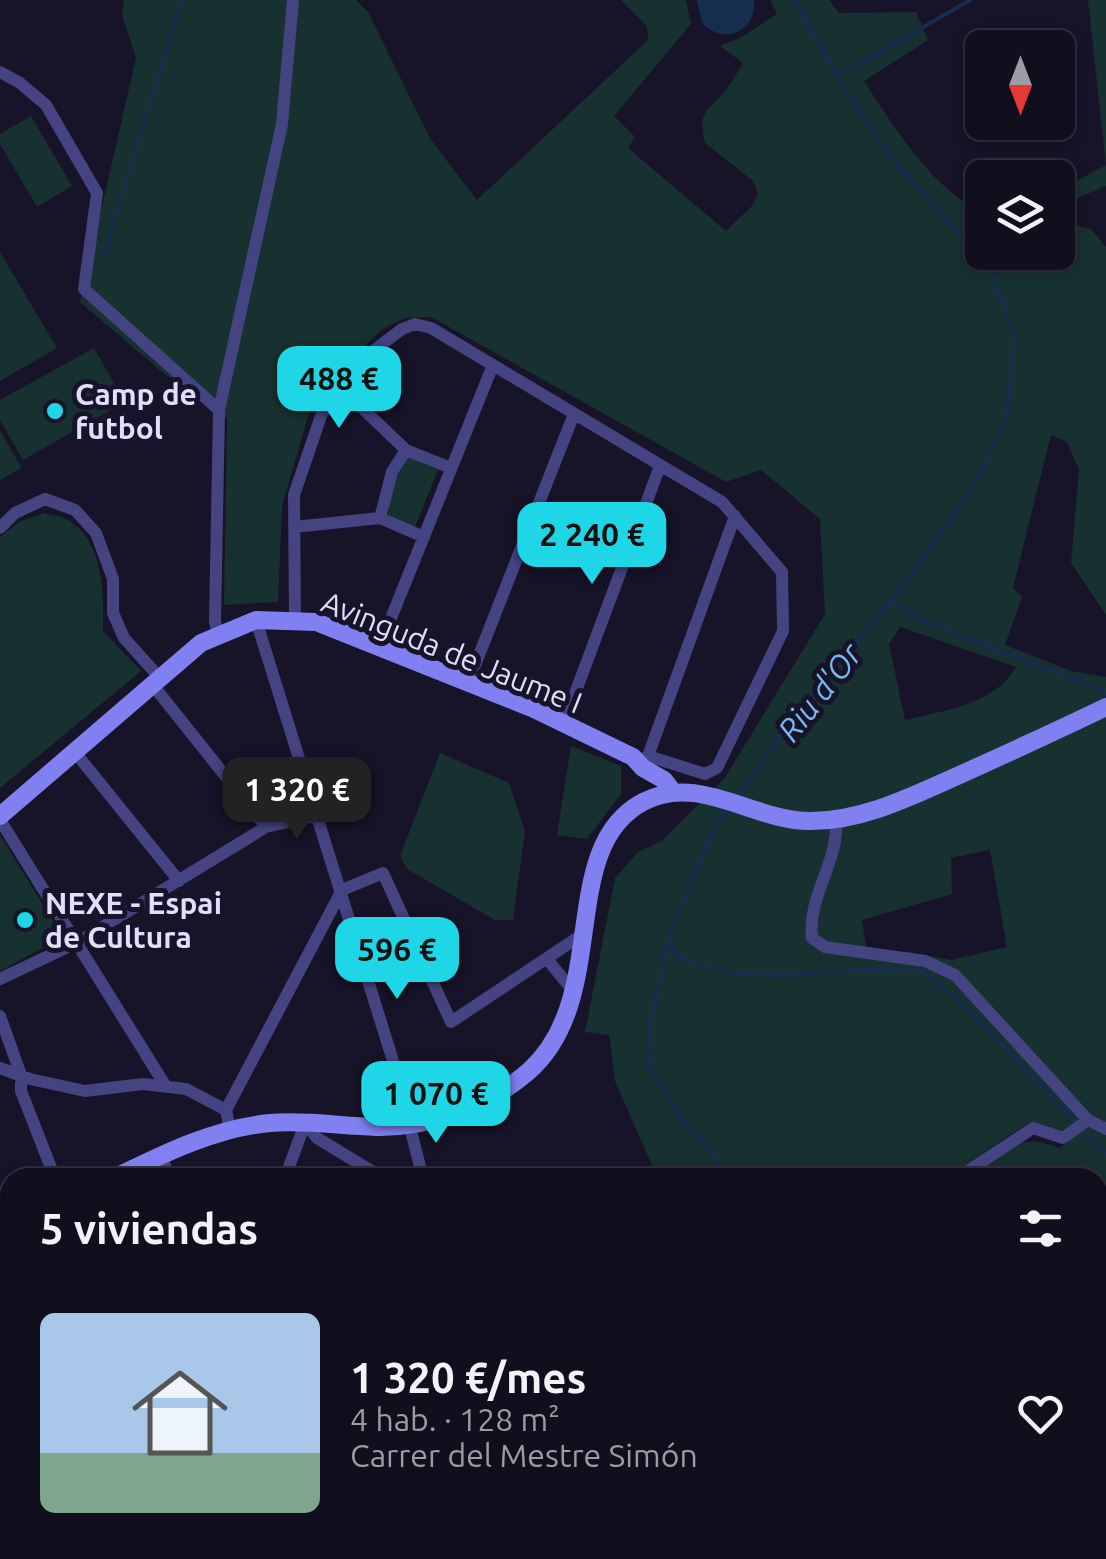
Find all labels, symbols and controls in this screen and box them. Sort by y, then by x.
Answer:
north arrow [965,30,1075,140]
map controls [965,30,1075,270]
button: layers [965,160,1075,270]
pin: 488 € [269,346,409,431]
text: 488 € [299,360,379,396]
place label: Camp de futbol [75,377,197,445]
marker: Camp de futbol [44,400,66,422]
pin: 2 240 € [500,502,684,587]
text: 2 240 € [539,516,645,552]
street label: Avinguda de Jaume I [317,584,587,720]
water label: Riu d'Or [770,636,869,748]
pin: 1 320 € [205,757,389,842]
text: 1 320 € [244,771,350,807]
place label: NEXE - Espai de Cultura [45,886,222,954]
marker: NEXE - Espai de Cultura [14,909,36,931]
pin: 596 € [327,917,467,1002]
text: 596 € [357,931,437,967]
pin: 1 070 € [344,1061,528,1146]
text: 1 070 € [383,1075,489,1111]
icon: filters [1013,1201,1068,1256]
text: 5 viviendas [40,1205,258,1252]
icon: home [120,1353,240,1473]
text: 1 320 €/mes [350,1354,586,1401]
icon: heart [1013,1386,1068,1441]
text: 4 hab. · 128 m² [350,1401,560,1437]
text: Carrer del Mestre Simón [350,1437,698,1473]

